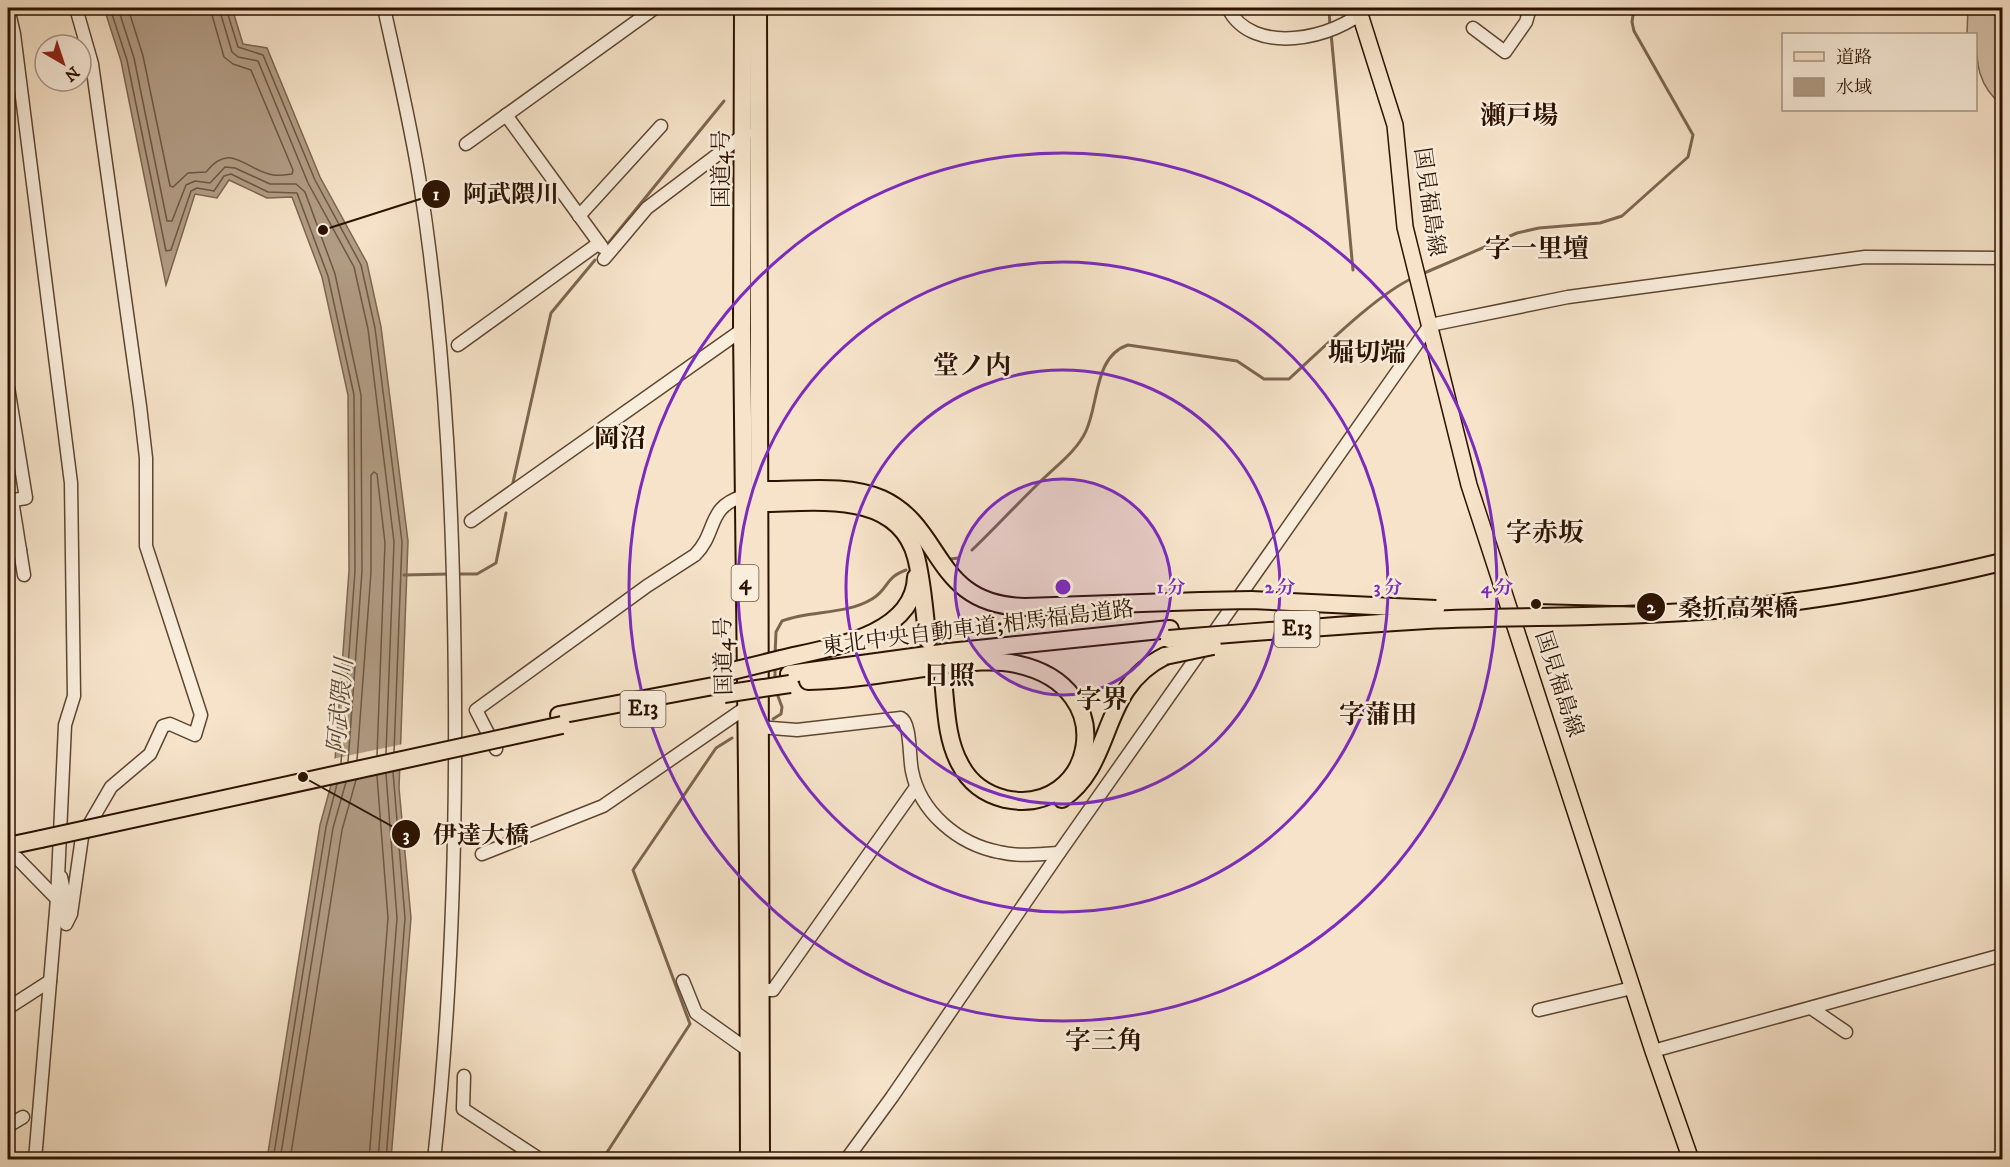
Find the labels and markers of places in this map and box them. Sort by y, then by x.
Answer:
callout: 阿武隈川 [421,173,571,215]
centre of rings [1053,577,1073,597]
callout: 桑折高架橋 [1636,586,1810,628]
callout: 伊達大橋 [391,813,541,855]

